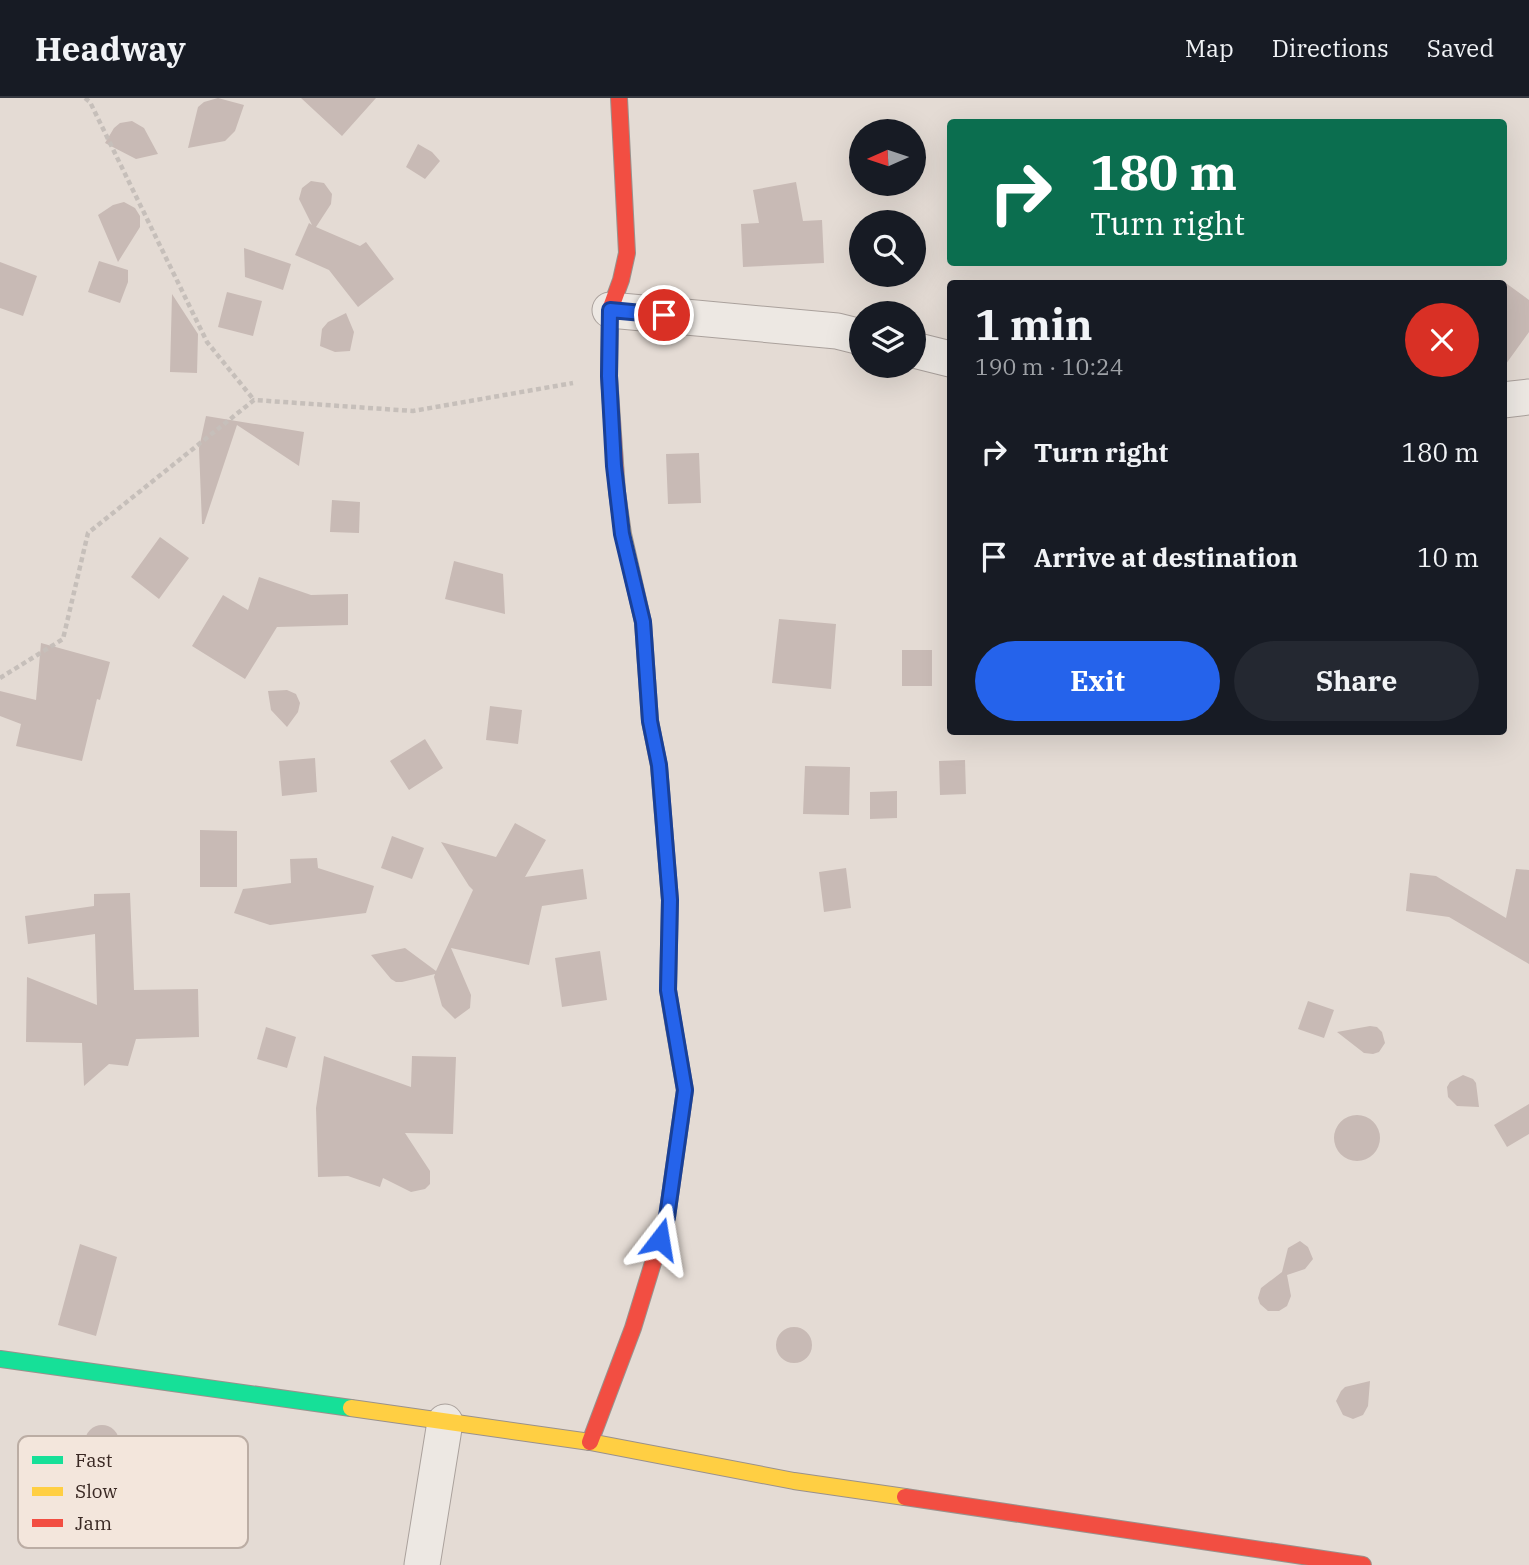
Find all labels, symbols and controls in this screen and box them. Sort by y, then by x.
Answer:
text: Headway [35,27,186,70]
text: Map [1185,32,1234,64]
text: Directions [1272,32,1389,64]
text: Saved [1427,32,1494,64]
north arrow [849,119,926,196]
map controls [849,119,926,378]
text: 180 m [1090,140,1237,203]
icon: right [975,147,1066,238]
text: Turn right [1090,202,1245,244]
button: search [849,210,926,287]
pin [634,285,694,345]
icon: arrive [645,296,683,334]
text: 1 min [975,297,1093,352]
button: layers [849,301,926,378]
button: close [1405,303,1479,377]
text: 190 m · 10:24 [975,351,1124,381]
icon: right [975,433,1013,471]
text: Turn right [1034,435,1168,469]
text: 180 m [1401,435,1479,469]
icon: arrive [975,538,1013,576]
text: Arrive at destination [1034,540,1298,574]
text: 10 m [1417,540,1479,574]
button: Exit [975,641,1220,721]
button: Share [1234,641,1479,721]
position arrow [623,1202,697,1276]
legend [18,1436,248,1548]
text: Fast [75,1448,113,1472]
text: Slow [75,1479,117,1503]
text: Jam [75,1511,112,1535]

